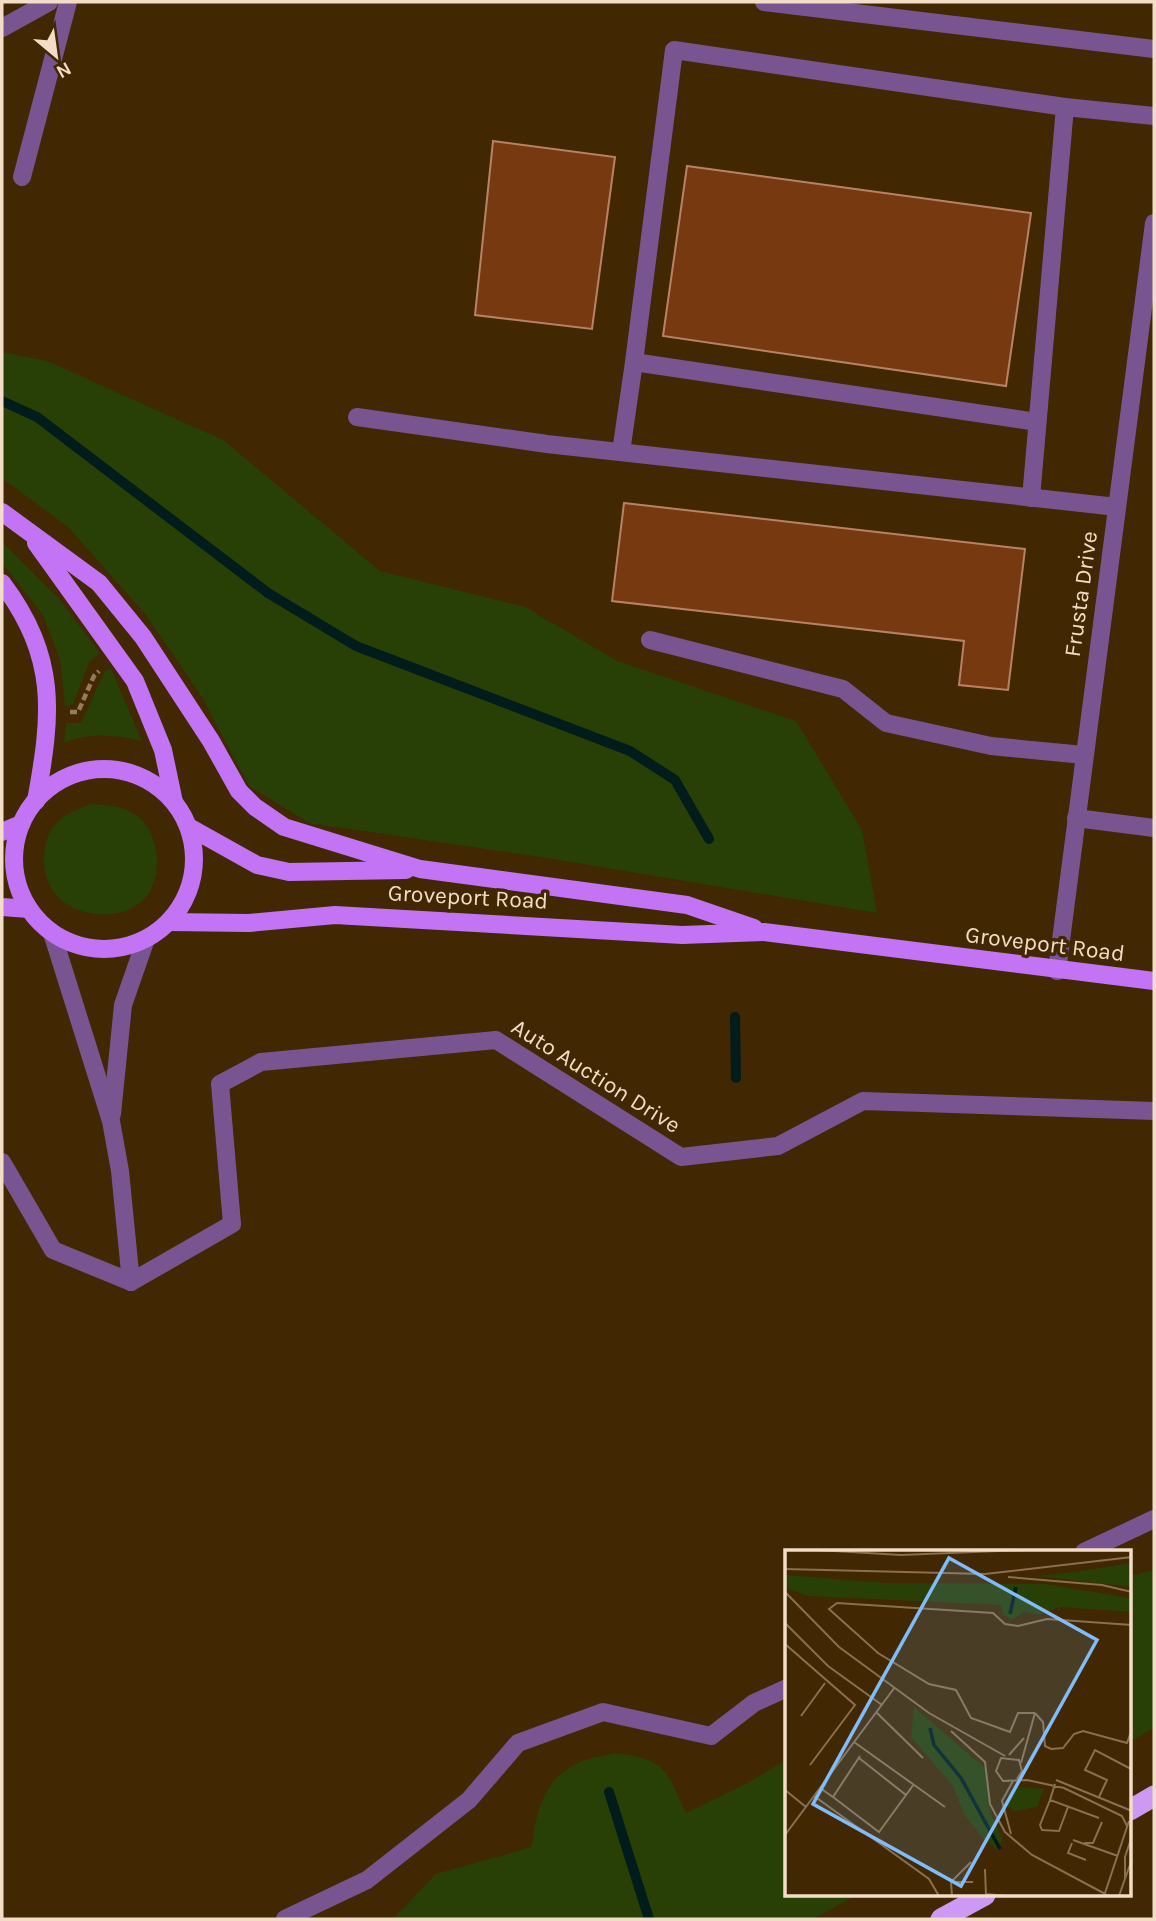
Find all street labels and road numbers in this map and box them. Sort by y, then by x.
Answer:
street label: Frusta Drive [1059,529,1103,659]
street label: Groveport Road [387,879,549,915]
street label: Groveport Road [964,921,1126,967]
street label: Auto Auction Drive [507,1013,685,1139]

